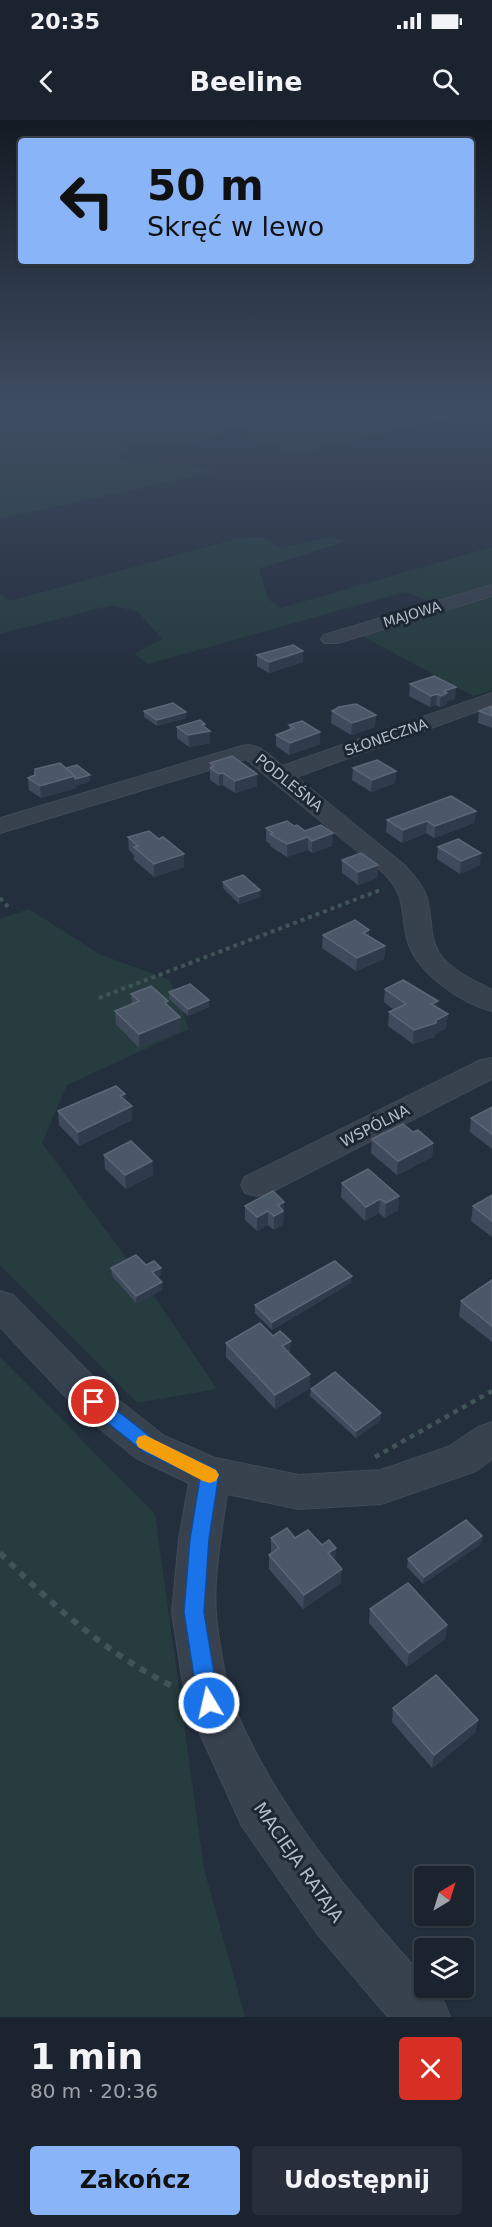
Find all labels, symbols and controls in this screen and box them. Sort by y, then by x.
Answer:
text: 20:35 [30,9,100,34]
icon: back [30,65,63,98]
icon: search [429,65,462,98]
text: Beeline [189,66,303,97]
text: 50 m [147,161,264,210]
icon: left [48,162,126,240]
text: Skręć w lewo [147,211,324,242]
street label: MAJOWA [381,598,443,630]
street label: SŁONECZNA [342,715,430,759]
street label: PODLEŚNA [252,750,327,816]
street label: WSPÓLNA [337,1100,413,1151]
pin [68,1376,119,1427]
icon: arrive [77,1385,110,1418]
position arrow [177,1671,241,1735]
street label: MACIEJA RATAJA [250,1798,349,1927]
north arrow [414,1866,474,1926]
map controls [414,1866,474,1998]
button: layers [414,1938,474,1998]
text: 1 min [30,2036,143,2077]
button: close [399,2037,462,2100]
text: 80 m · 20:36 [30,2079,158,2103]
button: Zakończ [30,2146,240,2215]
button: Udostępnij [252,2146,462,2215]

